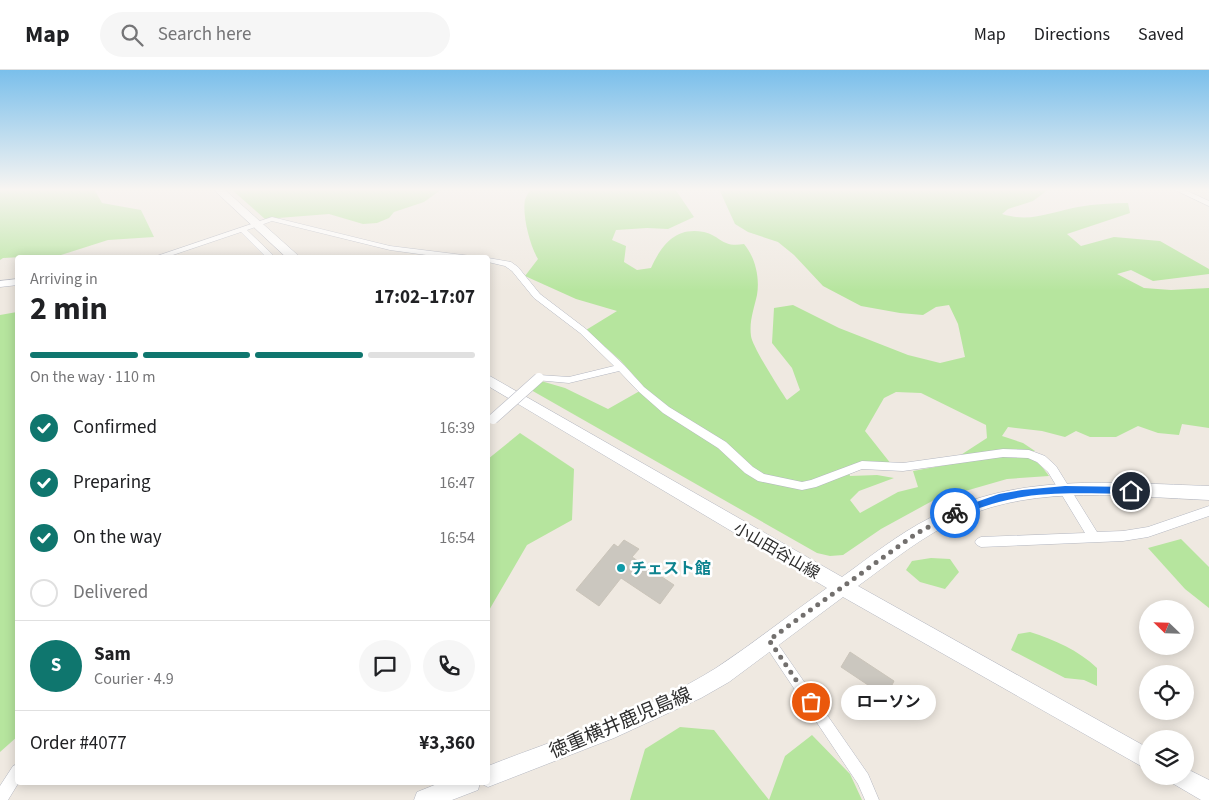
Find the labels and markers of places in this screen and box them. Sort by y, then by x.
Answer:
pin [1110,470,1152,512]
place label: チェスト館 [631,558,711,580]
marker: チェスト館 [615,562,627,574]
pin [790,681,832,723]
callout: ローソン [841,684,936,720]

